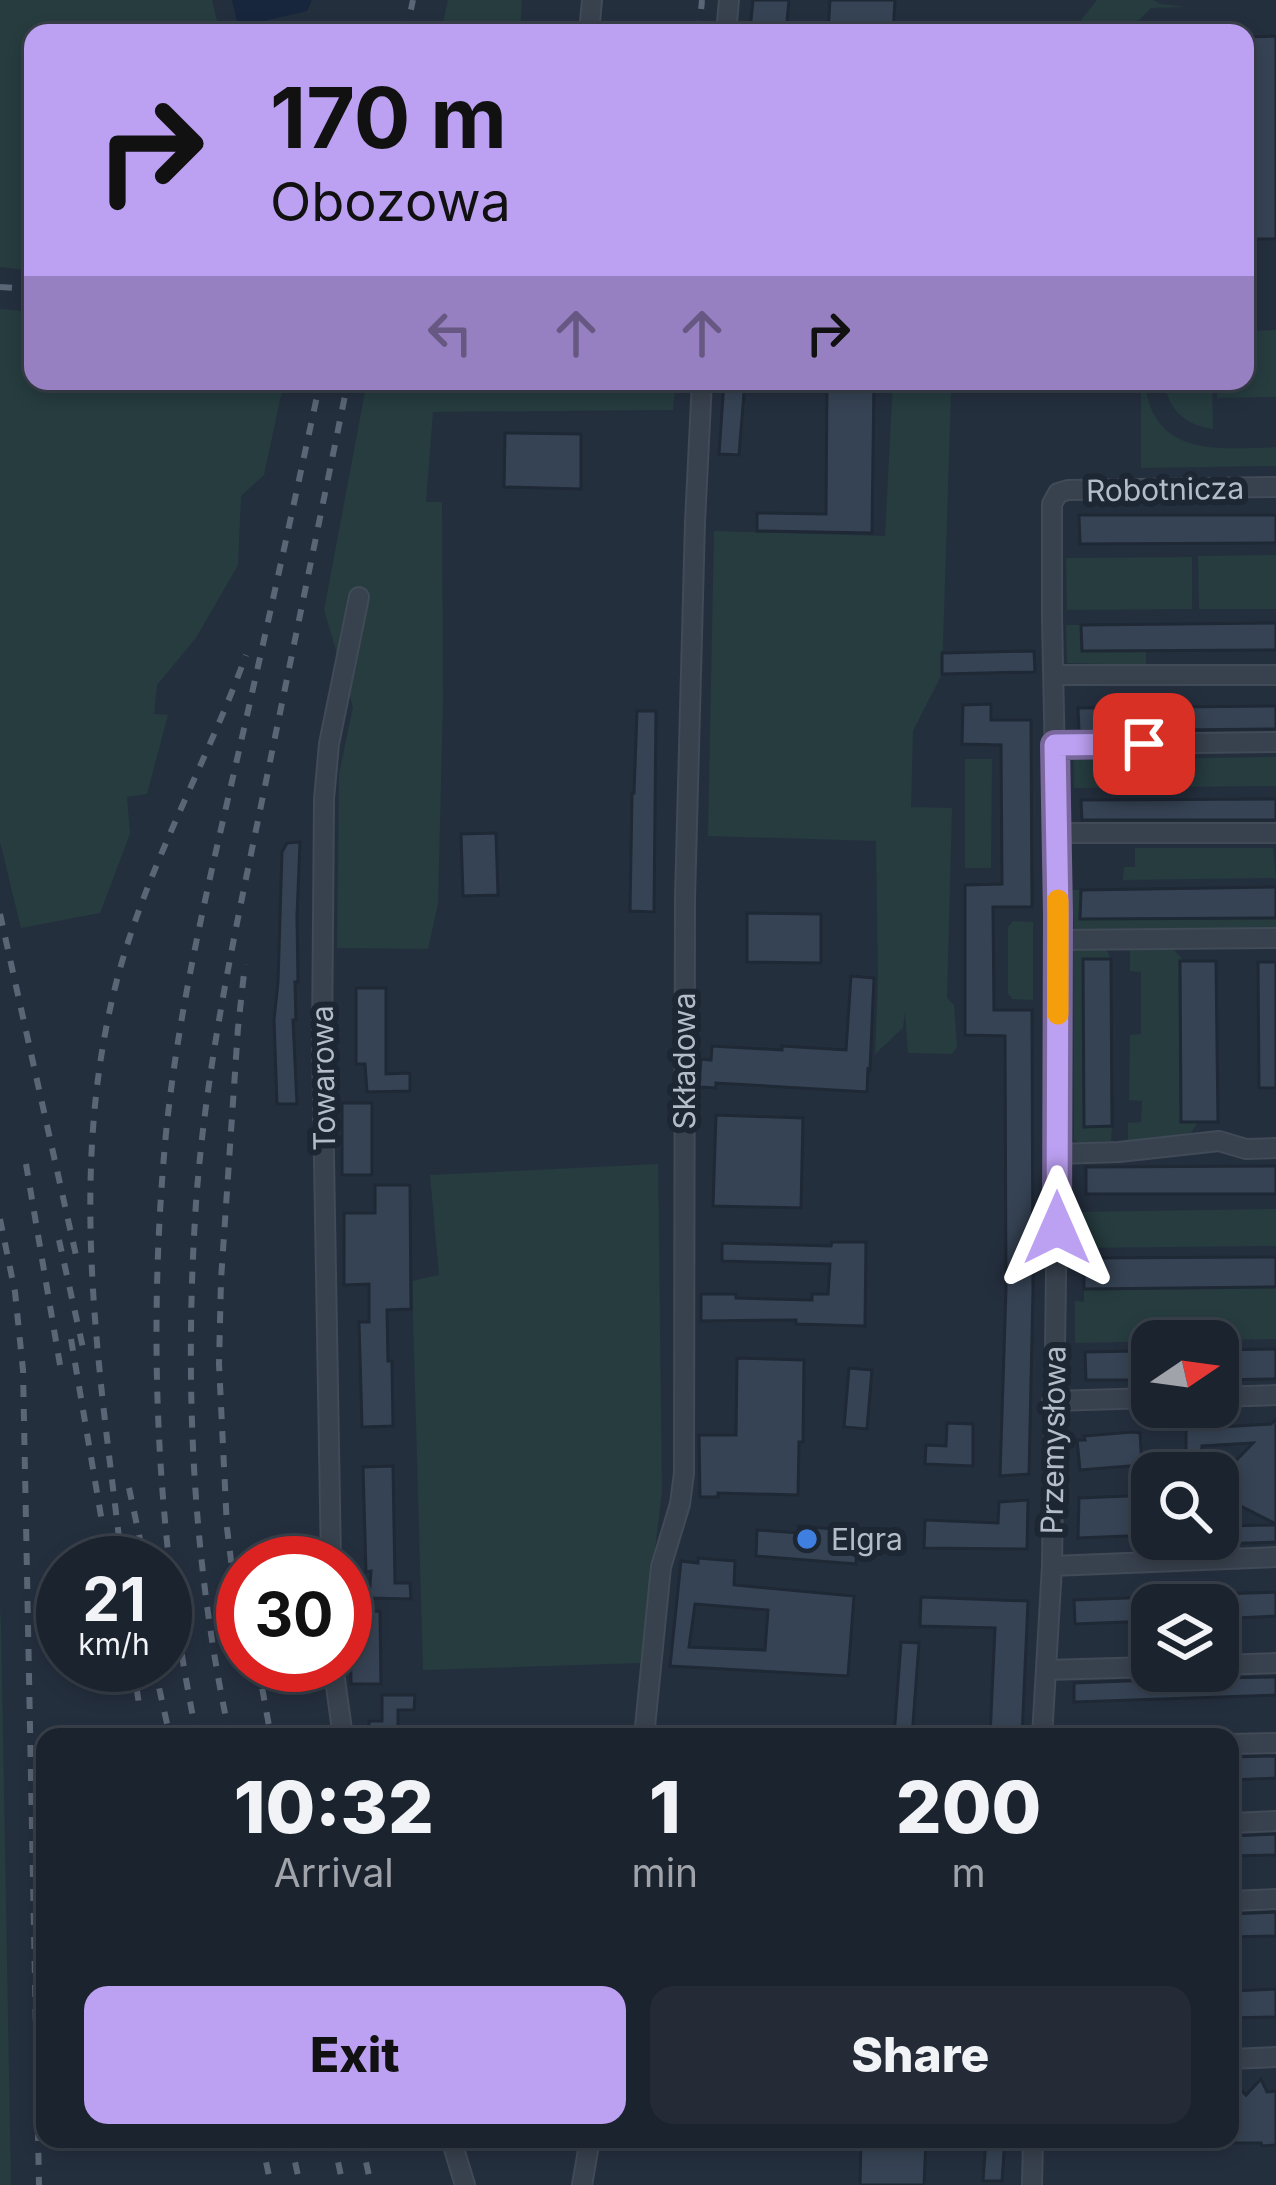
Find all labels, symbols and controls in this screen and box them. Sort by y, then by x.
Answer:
text: 170 m [270,67,507,168]
icon: right [72,72,228,228]
text: Obozowa [270,169,511,234]
icon: left [417,300,483,366]
icon: ahead [543,300,609,366]
icon: ahead [669,300,735,366]
icon: right [795,300,861,366]
street label: Robotnicza [1086,470,1244,508]
pin [1093,693,1195,795]
icon: arrive [1111,711,1177,777]
street label: Składowa [666,992,702,1130]
street label: Towarowa [304,1005,342,1151]
position arrow [994,1165,1120,1291]
north arrow [1131,1320,1239,1428]
map controls [1131,1320,1239,1692]
street label: Przemysłowa [1033,1345,1073,1535]
button: search [1131,1452,1239,1560]
place label: Elgra [831,1521,903,1557]
marker: Elgra [794,1526,820,1552]
speed limit sign: 30 [216,1536,372,1692]
text: 21 [82,1563,146,1635]
button: layers [1131,1584,1239,1692]
text: km/h [78,1626,150,1662]
text: 10:32 [234,1763,434,1850]
text: 1 [649,1763,681,1850]
text: 200 [896,1763,1041,1850]
text: Arrival [274,1849,394,1896]
text: min [631,1849,698,1896]
text: m [951,1849,986,1896]
button: Exit [84,1986,626,2124]
button: Share [650,1986,1191,2124]

